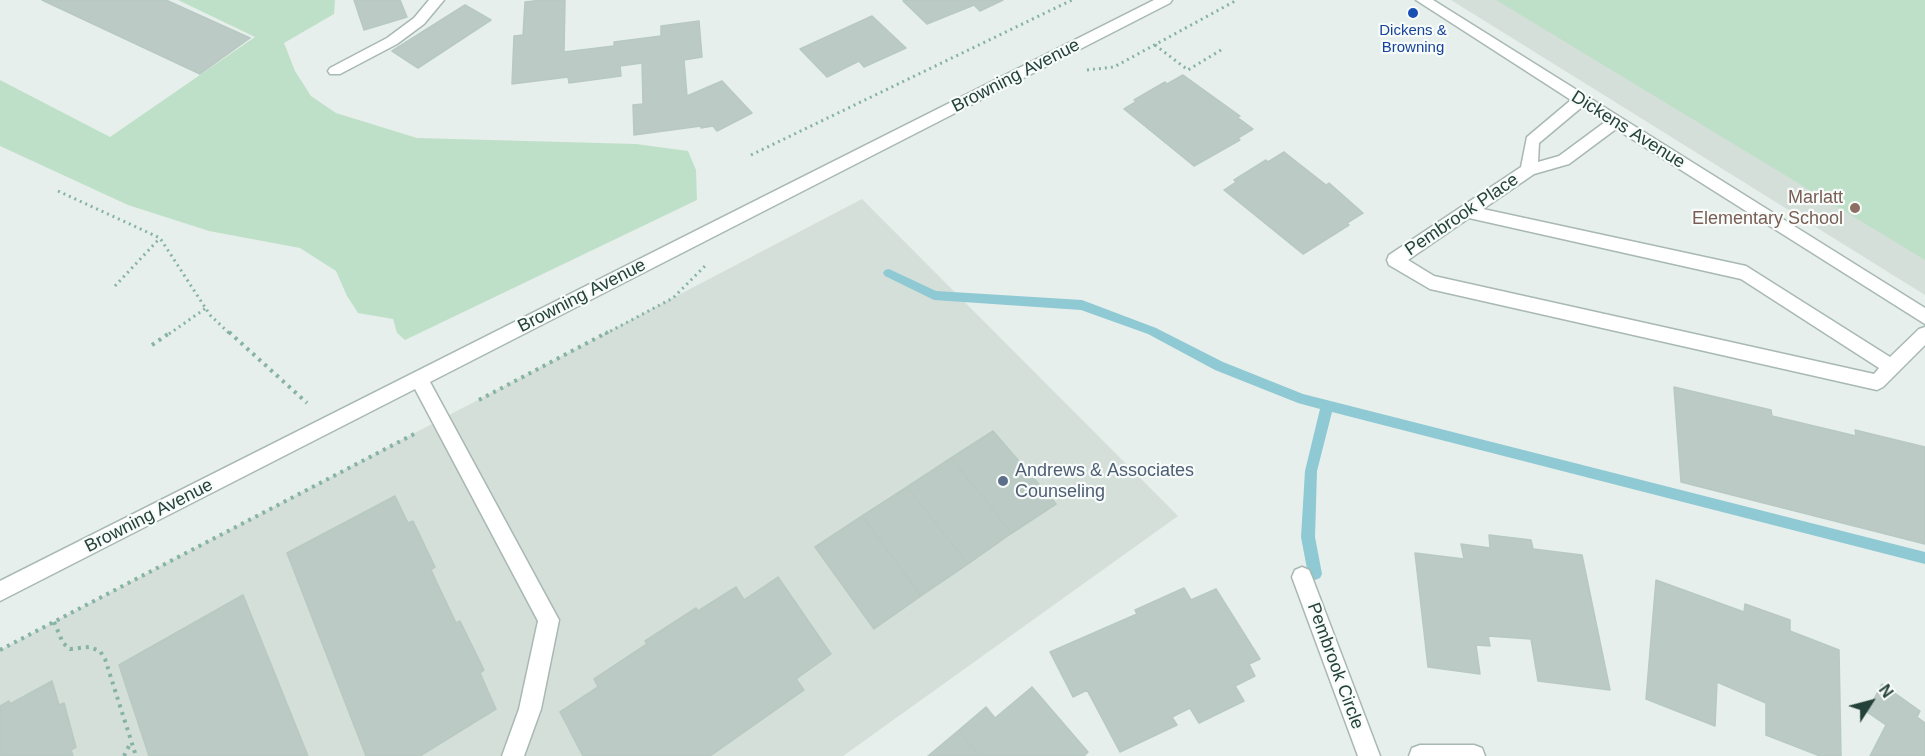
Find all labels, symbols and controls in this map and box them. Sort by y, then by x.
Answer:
marker: Dickens & Browning [1406,6,1420,20]
place label: Dickens & Browning [1379,22,1447,57]
street label: Browning Avenue [948,34,1084,118]
street label: Dickens Avenue [1567,86,1689,174]
street label: Pembrook Place [1401,169,1523,261]
place label: Marlatt Elementary School [1692,187,1843,230]
marker: Marlatt Elementary School [1848,201,1862,215]
street label: Browning Avenue [514,254,650,338]
place label: Andrews & Associates Counseling [1015,460,1194,502]
street label: Browning Avenue [81,474,217,558]
marker: Andrews & Associates Counseling [996,474,1010,488]
street label: Pembrook Circle [1302,600,1368,732]
north arrow [1841,672,1901,732]
text: N [1876,681,1896,701]

